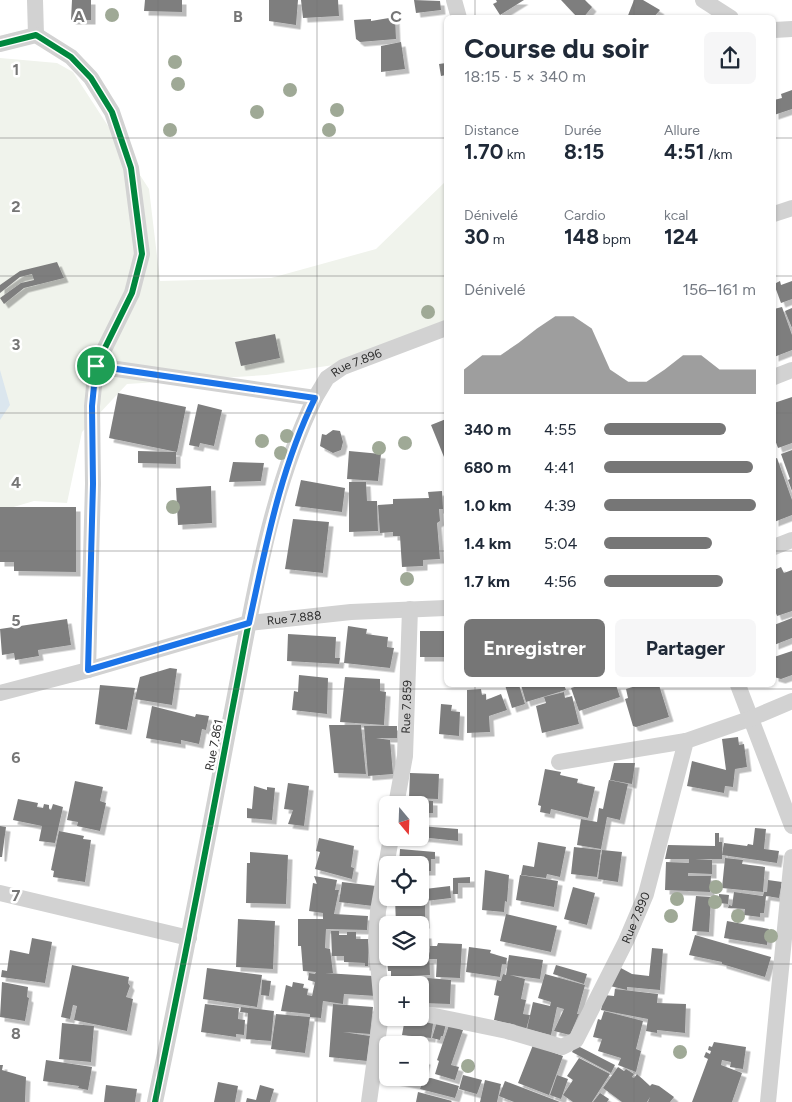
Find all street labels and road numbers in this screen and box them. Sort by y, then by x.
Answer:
street label: Rue 7.896 [328,346,384,380]
street label: Rue 7.888 [266,608,322,628]
street label: Rue 7.859 [399,680,415,734]
street label: Rue 7.861 [202,718,226,772]
street label: Rue 7.890 [619,890,653,946]

